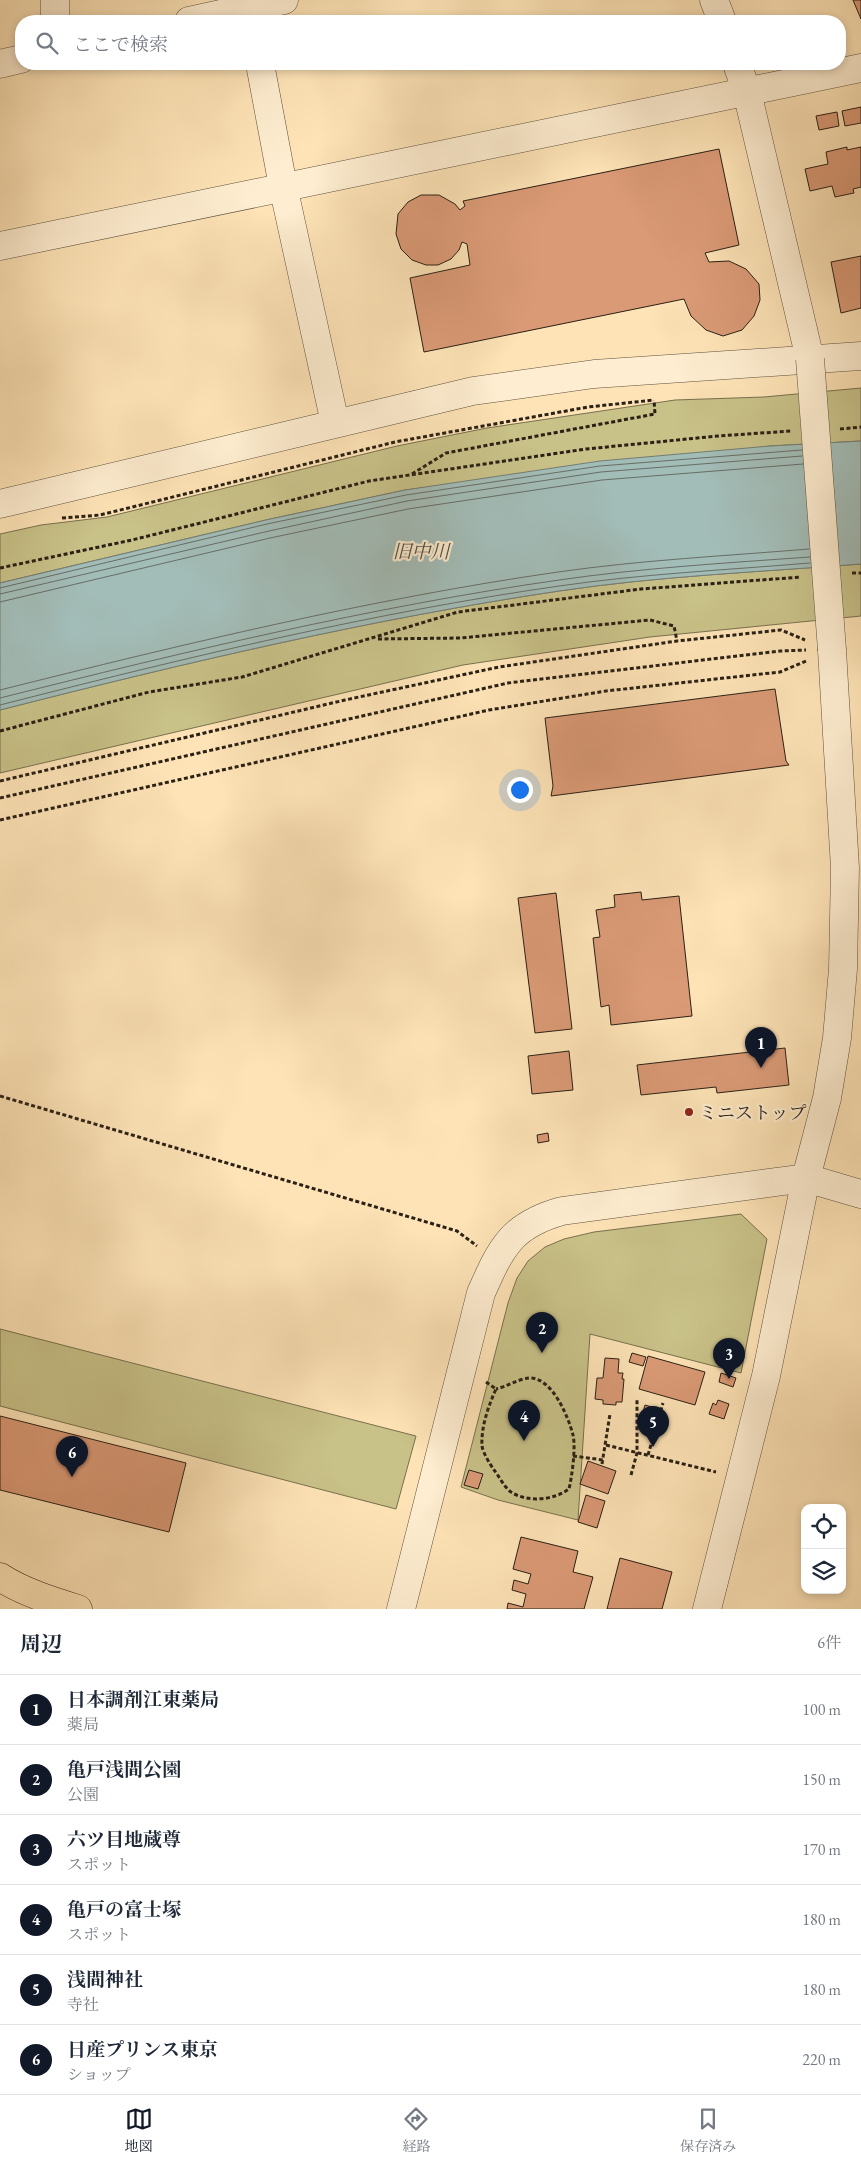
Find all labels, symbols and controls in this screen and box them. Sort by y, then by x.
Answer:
search box [15,15,846,70]
icon: search [33,29,61,57]
text: ここで検索 [73,32,168,57]
water label: 旧中川 [392,539,451,564]
your location [507,777,533,803]
pin: 1 [745,1027,777,1068]
place label: ミニストップ [699,1101,806,1124]
marker: ミニストップ [683,1106,695,1118]
pin: 2 [526,1312,558,1353]
pin: 3 [713,1338,745,1379]
pin: 4 [508,1400,540,1441]
pin: 5 [637,1406,669,1447]
pin: 6 [56,1436,88,1477]
map controls [801,1504,846,1594]
button: locate [801,1504,846,1549]
button: layers [801,1549,846,1594]
text: 周辺 [20,1630,62,1657]
text: 6件 [817,1632,841,1653]
text: 日本調剤江東薬局 [67,1687,219,1712]
text: 1 [32,1699,40,1720]
text: 100 m [802,1699,841,1720]
text: 薬局 [67,1714,99,1735]
text: 亀戸浅間公園 [67,1757,181,1782]
text: 2 [32,1769,40,1790]
text: 150 m [802,1769,841,1790]
text: 公園 [67,1784,99,1805]
text: 六ツ目地蔵尊 [67,1827,181,1852]
text: 3 [32,1839,40,1860]
text: 170 m [802,1839,841,1860]
text: スポット [67,1854,131,1875]
text: 亀戸の富士塚 [67,1897,181,1922]
text: 4 [32,1909,40,1930]
text: 180 m [802,1909,841,1930]
text: スポット [67,1924,131,1945]
text: 浅間神社 [67,1967,143,1992]
text: 5 [32,1979,40,2000]
text: 180 m [802,1979,841,2000]
text: 寺社 [67,1994,99,2015]
text: 日産プリンス東京 [67,2037,218,2062]
text: 6 [32,2049,40,2070]
text: 220 m [802,2049,841,2070]
text: ショップ [67,2064,131,2085]
tab: 地図 [125,2105,153,2155]
tab: 経路 [402,2105,430,2155]
tab: 保存済み [680,2105,736,2155]

